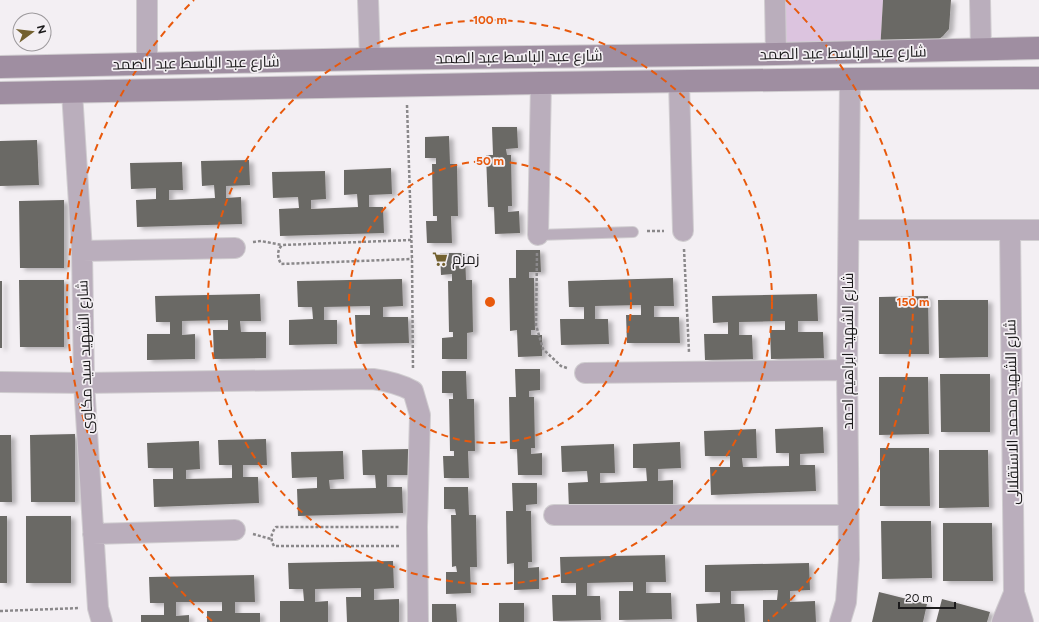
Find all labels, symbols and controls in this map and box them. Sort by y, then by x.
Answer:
north arrow [12,12,52,52]
text: 100 m [473,13,507,27]
text: N [34,24,49,35]
street label: شارع عبد الباسط عبد الصمد [759,43,927,65]
street label: شارع عبد الباسط عبد الصمد [435,47,603,69]
street label: شارع عبد الباسط عبد الصمد [112,53,280,75]
text: 50 m [476,154,504,168]
supermarket icon: زمزم [431,250,449,268]
place label: زمزم [452,250,479,269]
street label: شارع الشهيد ابراهيم احمد [839,273,859,429]
street label: شارع الشهيد سيد مكاوى [73,280,99,434]
centre of rings [483,295,497,309]
text: 150 m [896,295,930,309]
street label: شارع الشهيد محمد الاستقلالى [1001,319,1025,505]
scale bar [899,584,955,610]
text: 20 m [905,591,933,605]

